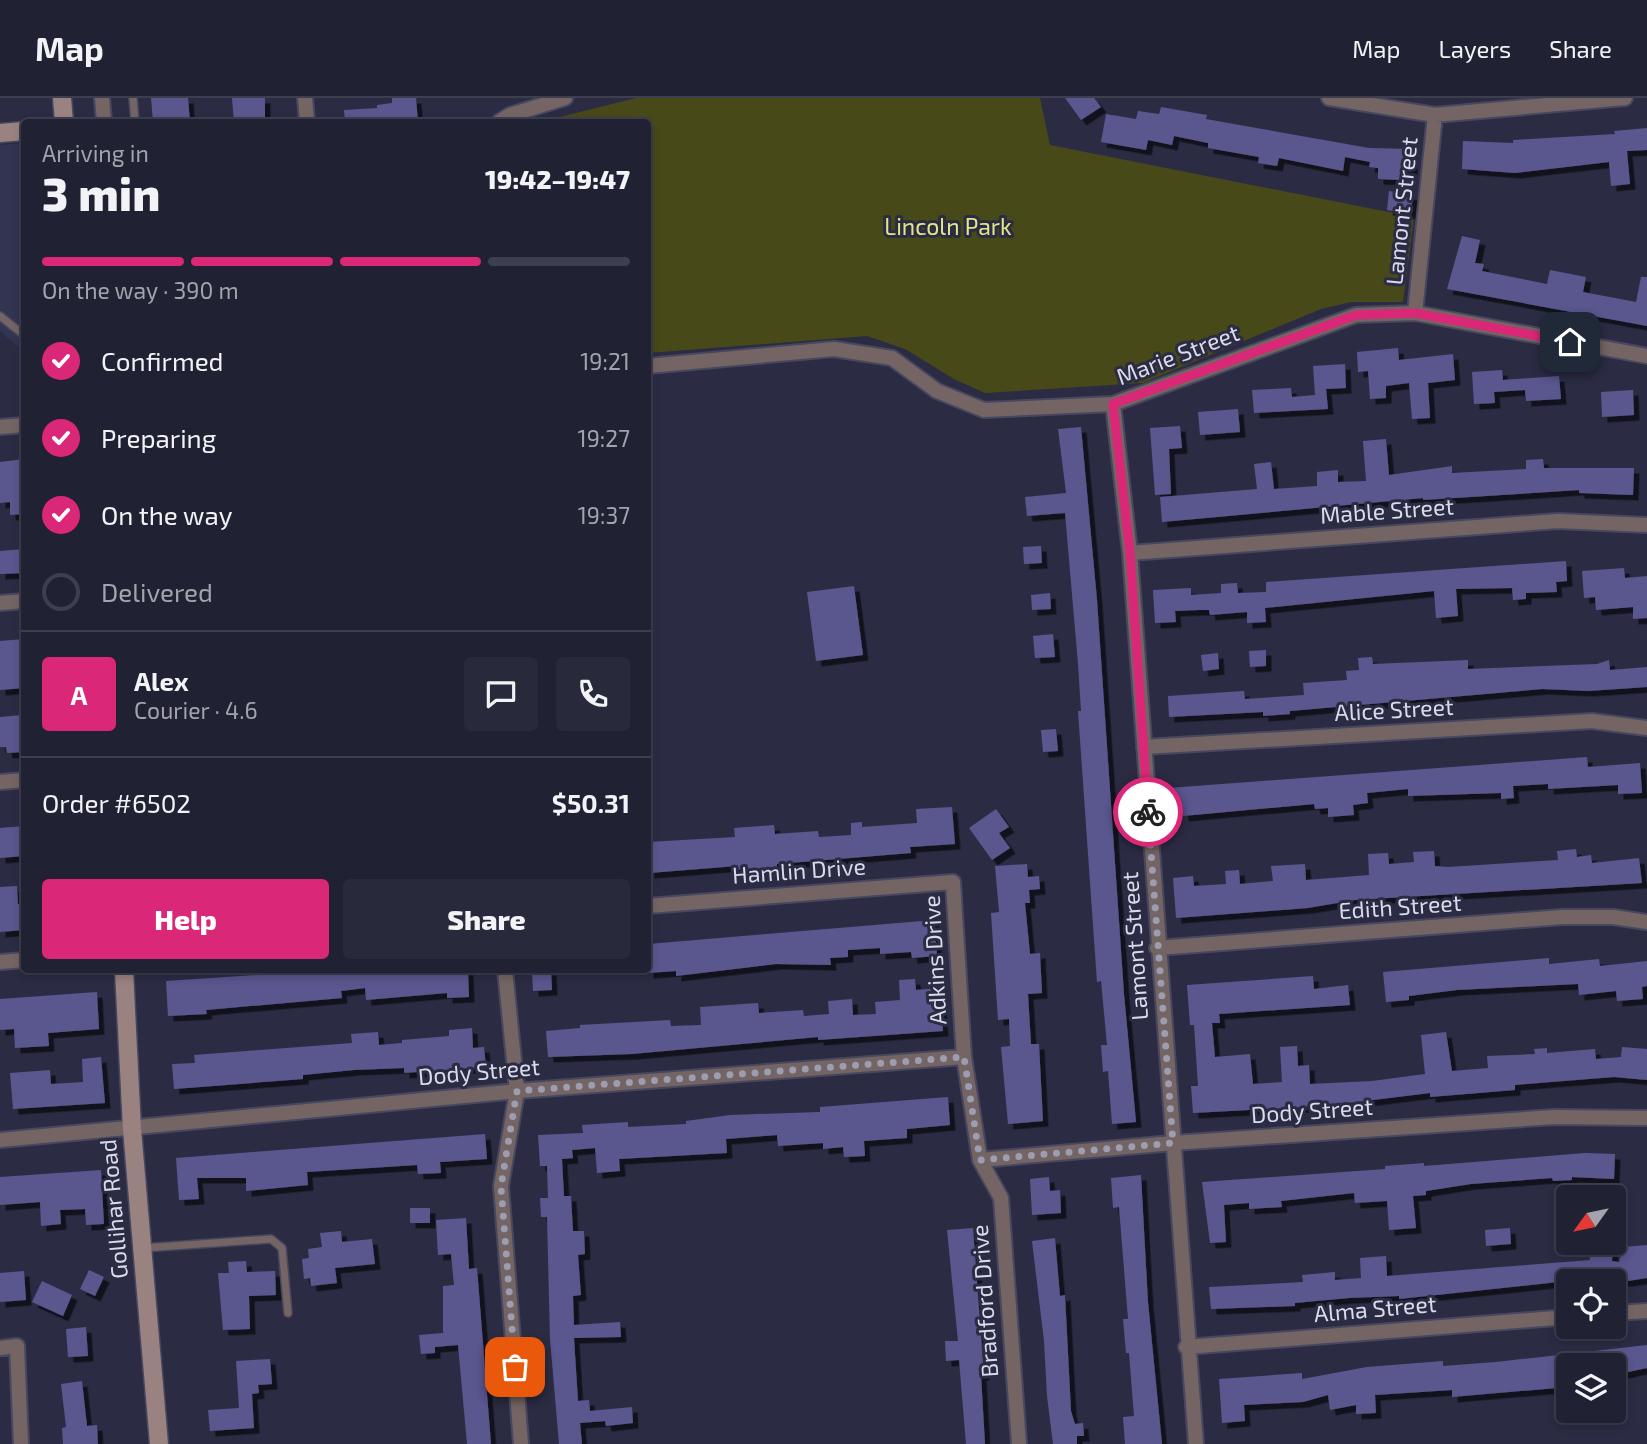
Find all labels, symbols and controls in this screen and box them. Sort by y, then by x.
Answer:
text: Map [35,28,104,68]
text: Map [1352,34,1400,63]
text: Layers [1438,34,1511,63]
text: Share [1549,34,1612,63]
street label: Lamont Street [1379,135,1423,286]
text: Arriving in [42,139,149,167]
text: 19:42–19:47 [485,163,630,194]
text: 3 min [42,165,160,220]
park label: Lincoln Park [884,212,1012,240]
text: On the way · 390 m [42,276,239,304]
pin [1540,312,1600,372]
street label: Marie Street [1112,318,1243,390]
icon: home [1551,323,1589,361]
icon: check [42,342,80,380]
text: Confirmed [101,345,224,376]
text: 19:21 [580,347,630,375]
icon: check [42,419,80,457]
text: Preparing [101,422,216,453]
text: 19:27 [578,424,630,452]
street label: Mable Street [1319,491,1455,529]
icon: check [42,496,80,534]
text: On the way [101,499,232,530]
text: 19:37 [578,501,630,529]
text: Delivered [101,576,213,607]
button: chat [464,657,538,731]
button: phone [556,657,630,731]
text: Alex [134,665,189,696]
text: A [71,679,87,710]
street label: Alice Street [1334,692,1454,726]
text: Courier · 4.6 [134,696,258,724]
courier [1113,777,1183,847]
text: Order #6502 [42,787,191,818]
text: $50.31 [552,787,630,818]
icon: bike [1129,793,1167,831]
street label: Hamlin Drive [731,851,867,889]
street label: Lamont Street [1115,871,1153,1021]
button: Help [42,879,329,959]
button: Share [343,879,630,959]
street label: Edith Street [1338,888,1462,924]
street label: Adkins Drive [917,895,951,1026]
street label: Dody Street [417,1052,541,1090]
street label: Dody Street [1250,1092,1374,1128]
street label: Gollihar Road [93,1138,133,1280]
north arrow [1556,1185,1626,1255]
map controls [1556,1185,1626,1423]
street label: Bradford Drive [965,1224,1003,1378]
button: locate [1556,1269,1626,1339]
street label: Alma Street [1312,1289,1438,1327]
pin [485,1337,545,1397]
icon: bag [496,1348,534,1386]
button: layers [1556,1353,1626,1423]

